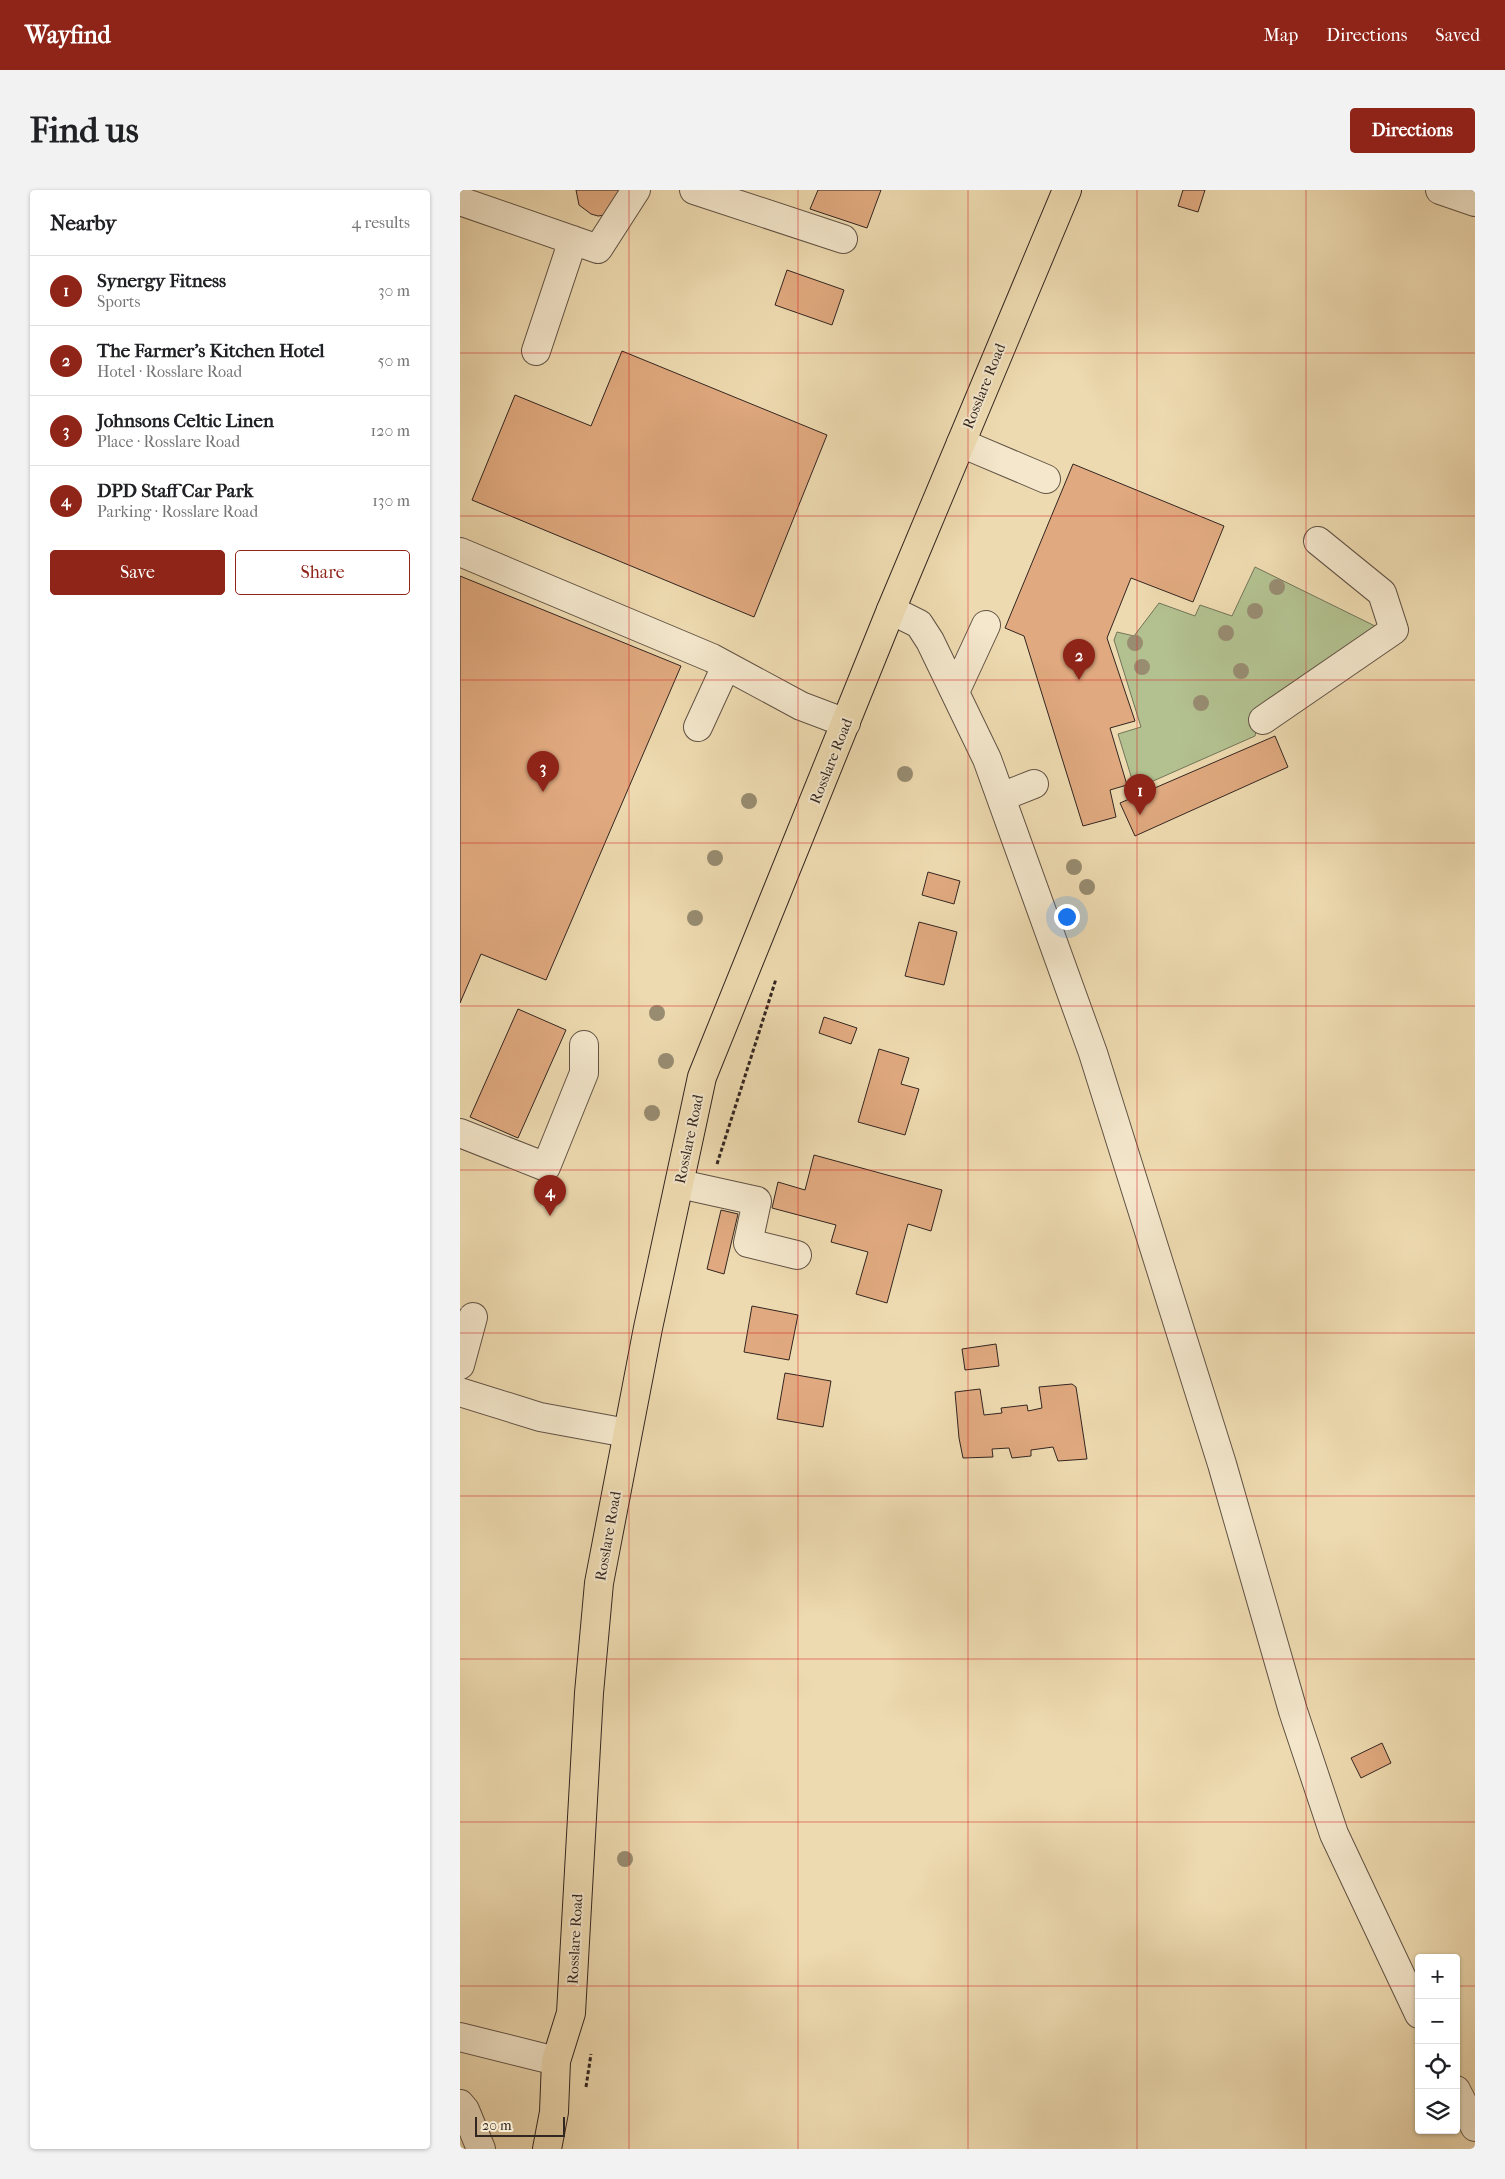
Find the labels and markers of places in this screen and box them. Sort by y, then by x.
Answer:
pin: 2 [1063,639,1095,680]
pin: 3 [527,751,559,792]
pin: 1 [1124,774,1156,815]
pin: 4 [534,1175,566,1216]

